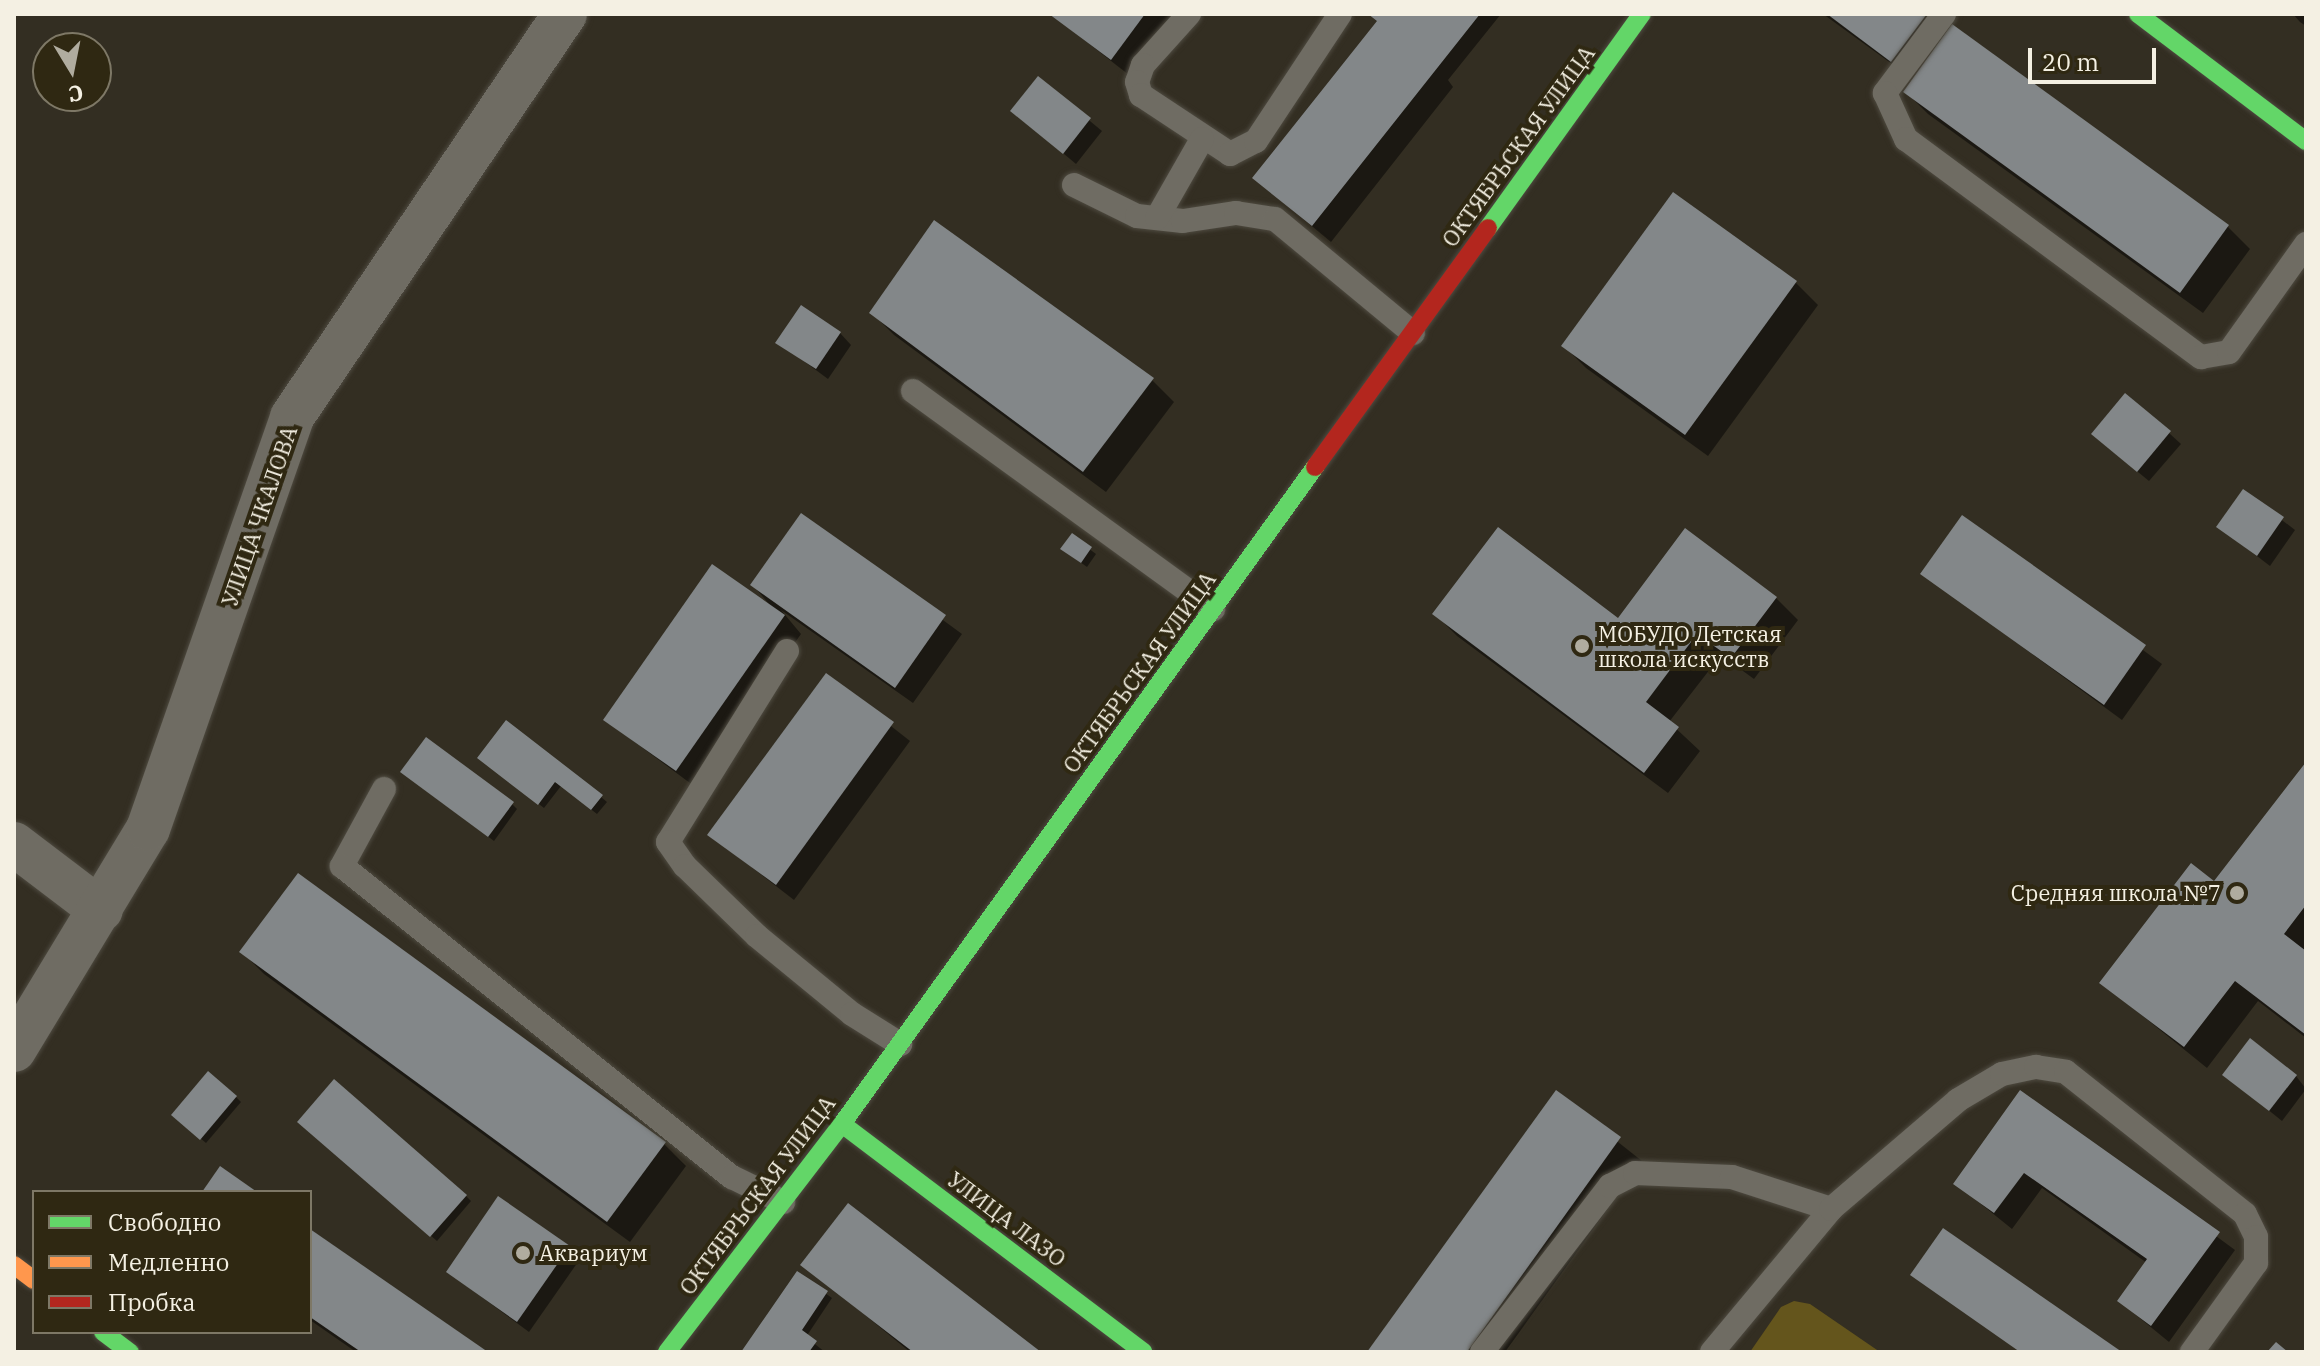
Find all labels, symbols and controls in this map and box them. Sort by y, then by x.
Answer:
north arrow [32,32,112,112]
scale bar [2032,32,2160,82]
street label: ОКТЯБРЬСКАЯ УЛИЦА [1436,40,1600,252]
text: 20 m [2042,46,2099,78]
text: С [66,79,86,110]
street label: УЛИЦА ЧКАЛОВА [216,422,302,610]
street label: ОКТЯБРЬСКАЯ УЛИЦА [1057,566,1221,778]
place label: МОБУДО Детская школа искусcтв [1598,620,1782,672]
marker: МОБУДО Детская школа искусcтв [1573,637,1591,655]
place label: Средняя школа №7 [2011,880,2221,906]
marker: Средняя школа №7 [2228,884,2246,902]
street label: ОКТЯБРЬСКАЯ УЛИЦА [674,1090,840,1300]
street label: УЛИЦА ЛАЗО [943,1166,1071,1272]
legend [32,1190,312,1334]
text: Свободно [108,1206,221,1238]
place label: Аквариум [539,1240,648,1266]
marker: Аквариум [514,1244,532,1262]
text: Медленно [108,1246,229,1278]
text: Пробка [108,1286,196,1318]

